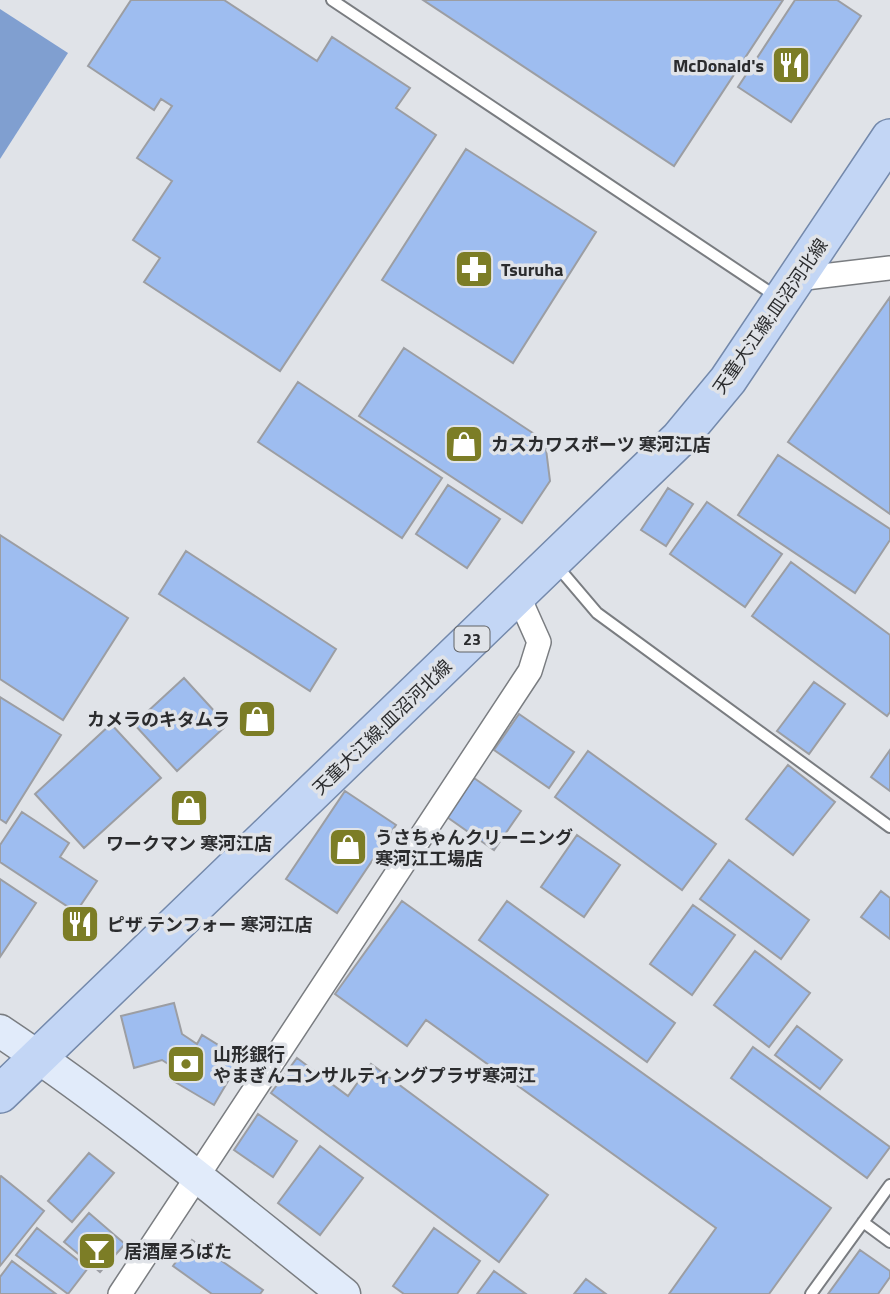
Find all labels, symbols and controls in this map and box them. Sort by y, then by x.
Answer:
restaurant icon: McDonald's [770,44,812,86]
place label: McDonald's [673,52,764,79]
street label: 天童大江線;皿沼河北線 [706,233,834,399]
pharmacy icon: Tsuruha [453,248,495,290]
place label: Tsuruha [501,256,563,283]
shop icon: カスカワスポーツ 寒河江店 [443,423,485,465]
place label: カスカワスポーツ 寒河江店 [491,431,711,458]
road number: 23 [454,626,490,652]
street label: 天童大江線;皿沼河北線 [306,653,458,801]
shop icon: カメラのキタムラ [236,698,278,740]
place label: カメラのキタムラ [87,706,230,733]
shop icon: ワークマン 寒河江店 [168,787,210,829]
place label: うさちゃんクリーニング 寒河江工場店 [375,824,573,872]
shop icon: うさちゃんクリーニング 寒河江工場店 [327,826,369,868]
place label: ワークマン 寒河江店 [106,830,272,857]
restaurant icon: ピザ テンフォー 寒河江店 [59,903,101,945]
place label: ピザ テンフォー 寒河江店 [107,911,312,938]
place label: 山形銀行 やまぎんコンサルティングプラザ寒河江 [213,1041,536,1089]
bank icon: 山形銀行 やまぎんコンサルティングプラザ寒河江 [165,1043,207,1085]
bar icon: 居酒屋ろばた [76,1230,118,1272]
place label: 居酒屋ろばた [124,1238,232,1265]

